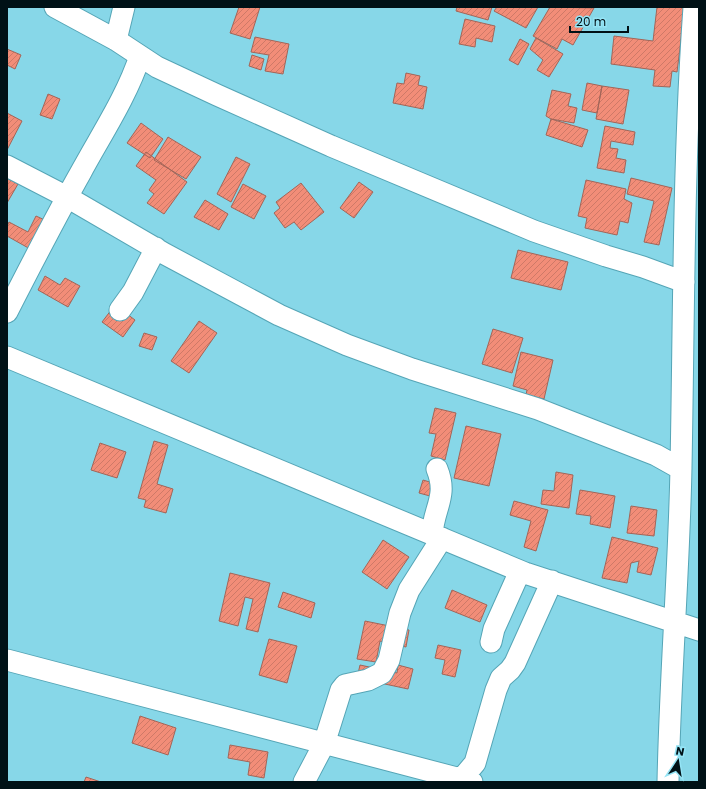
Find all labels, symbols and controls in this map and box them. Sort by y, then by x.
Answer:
scale bar [570,8,628,34]
text: 20 m [576,13,606,30]
north arrow [658,741,698,781]
text: N [674,743,686,760]

